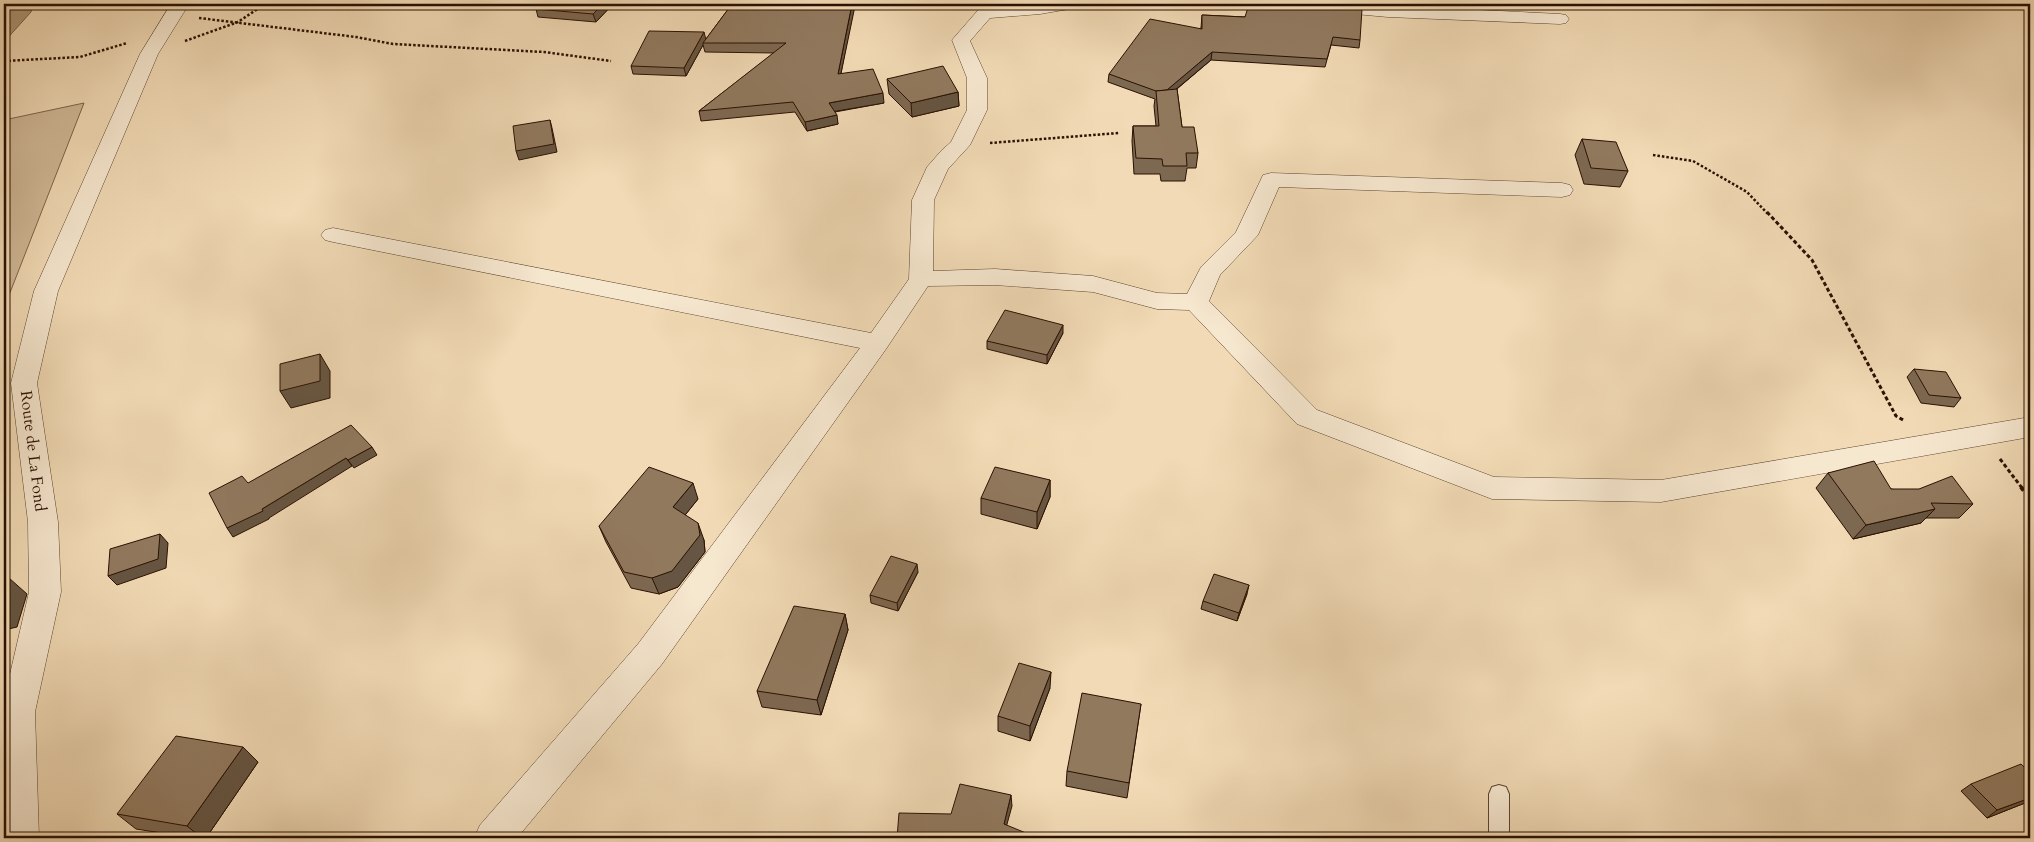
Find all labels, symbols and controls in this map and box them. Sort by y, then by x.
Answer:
street label: Route de La Fond [15,389,51,513]

